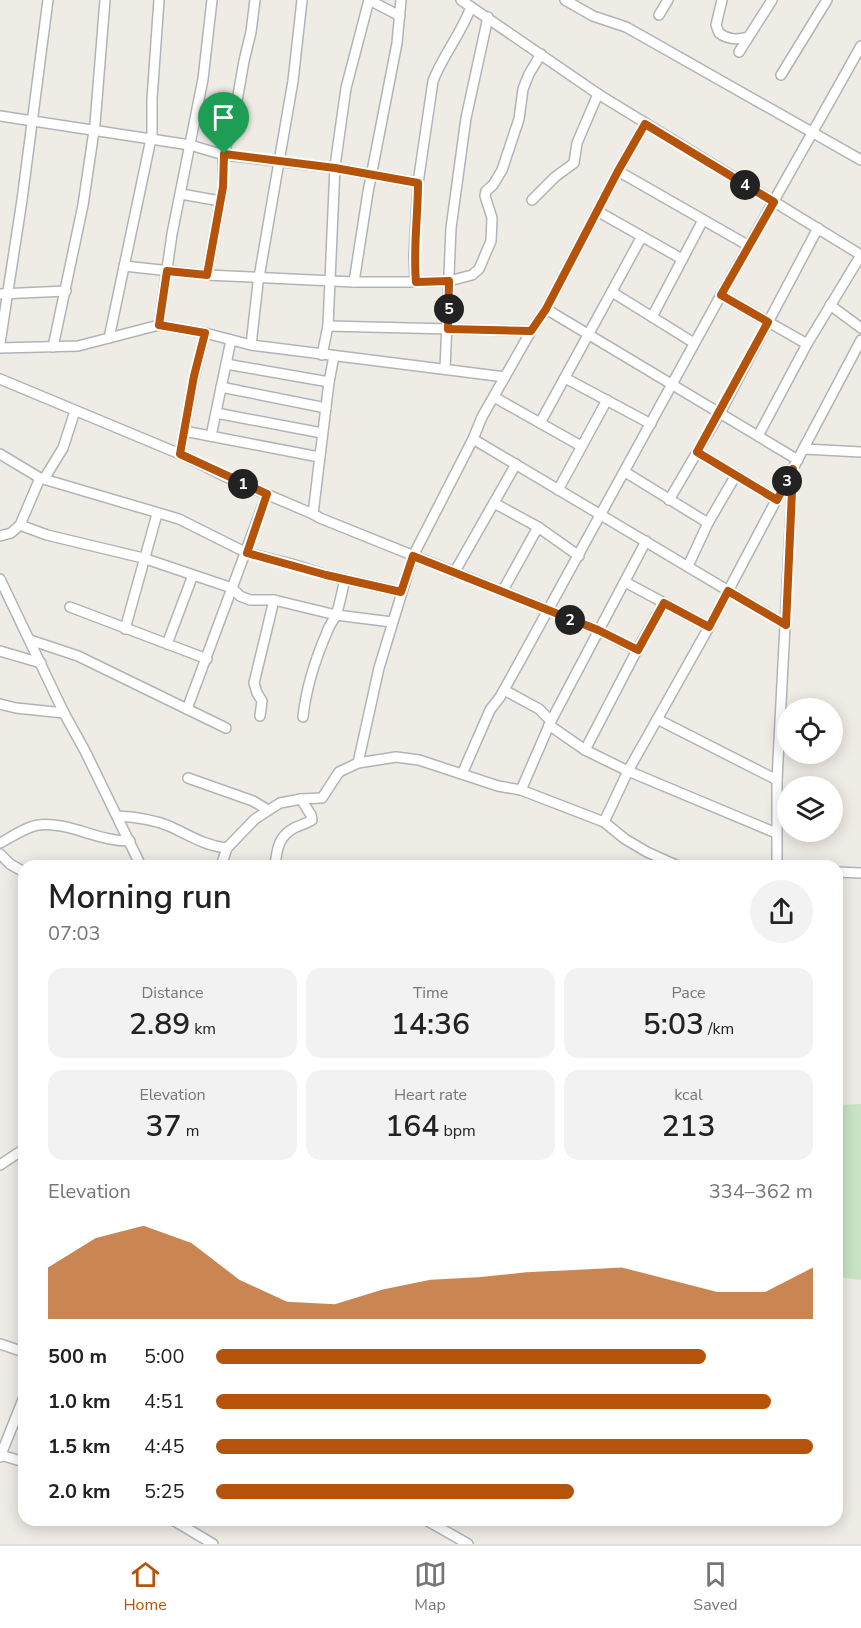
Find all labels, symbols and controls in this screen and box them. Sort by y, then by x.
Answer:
pin [198,92,249,154]
icon: arrive [207,101,240,134]
pin: 4 [730,170,760,200]
text: 4 [740,174,750,196]
pin: 5 [434,294,464,324]
text: 5 [444,298,454,320]
pin: 3 [772,466,802,496]
pin: 1 [228,469,258,499]
text: 3 [782,470,792,492]
text: 1 [238,473,248,495]
pin: 2 [555,605,585,635]
text: 2 [565,609,575,631]
map controls [777,698,843,842]
button: locate [777,698,843,764]
button: layers [777,776,843,842]
text: Morning run [48,875,232,920]
button: share [750,880,813,943]
text: 07:03 [48,920,101,947]
text: Distance [141,982,204,1004]
text: Time [413,982,448,1004]
text: Pace [672,982,705,1004]
text: 2.89 [129,1004,190,1045]
text: 14:36 [391,1004,470,1045]
text: 5:03 [643,1004,704,1045]
text: km [190,1018,216,1040]
text: /km [704,1018,734,1040]
text: Elevation [139,1084,206,1106]
text: Heart rate [394,1084,467,1106]
text: kcal [674,1084,703,1106]
text: 37 [146,1106,182,1147]
text: 164 [385,1106,439,1147]
text: 213 [662,1106,716,1147]
text: m [182,1120,199,1142]
text: bpm [439,1120,476,1142]
text: Elevation [48,1178,131,1205]
text: 334–362 m [709,1178,813,1205]
text: 500 m [48,1343,107,1370]
text: 5:00 [144,1343,185,1370]
text: 1.0 km [48,1388,111,1415]
text: 4:51 [144,1388,185,1415]
text: 1.5 km [48,1433,111,1460]
text: 4:45 [144,1433,185,1460]
text: 2.0 km [48,1478,111,1505]
text: 5:25 [144,1478,185,1505]
tab: Home [123,1558,167,1616]
tab: Map [414,1558,447,1616]
tab: Saved [693,1558,738,1616]

